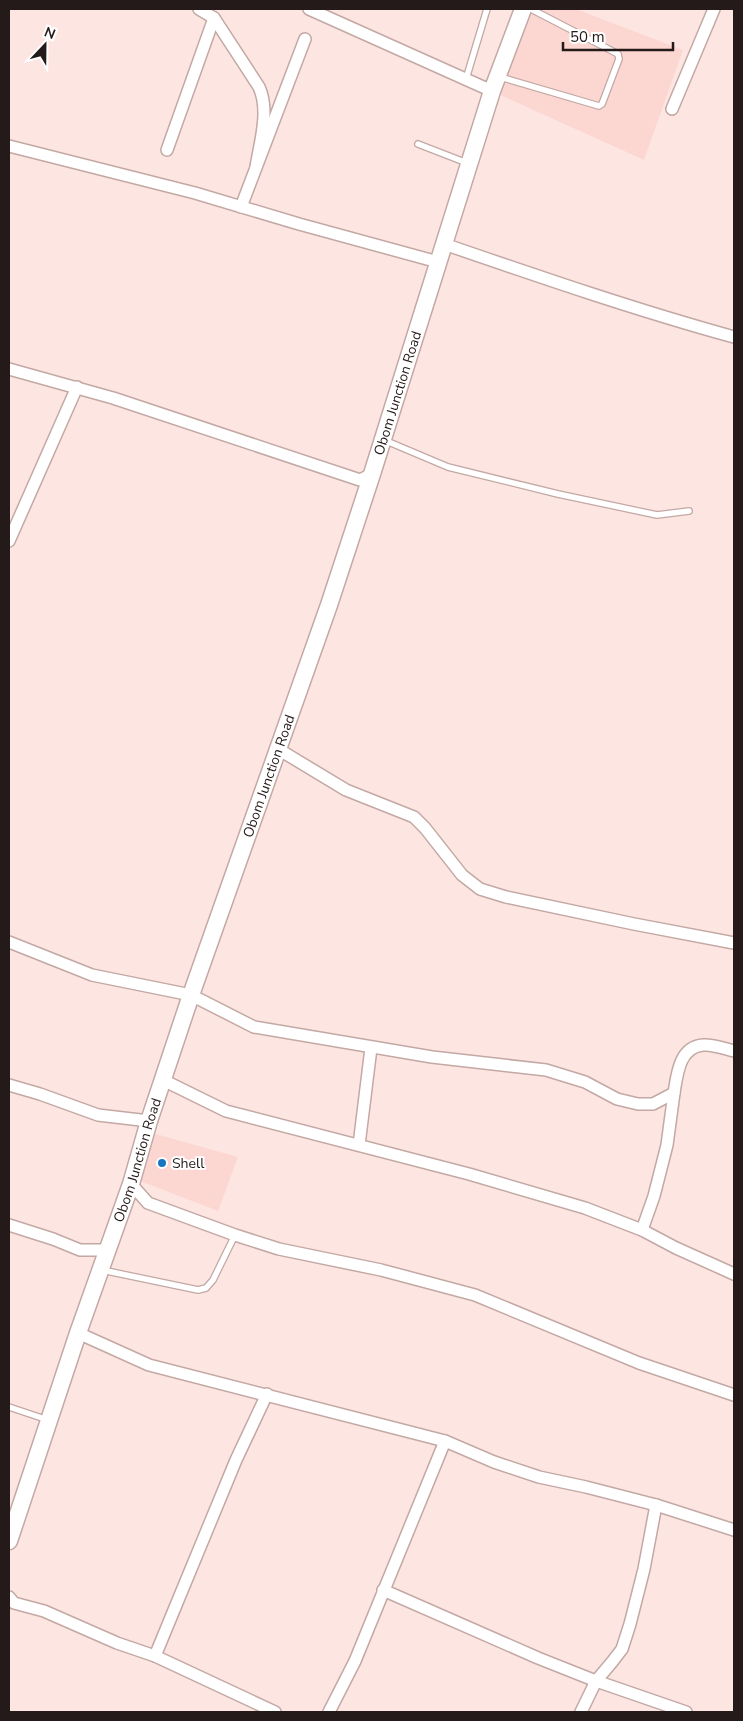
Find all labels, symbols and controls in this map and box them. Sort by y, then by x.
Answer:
north arrow [20,20,70,70]
scale bar [563,20,673,52]
text: N [41,23,58,44]
text: 50 m [570,27,605,47]
street label: Obom Junction Road [369,329,426,458]
street label: Obom Junction Road [238,712,300,840]
street label: Obom Junction Road [109,1096,166,1225]
place label: Shell [172,1154,205,1173]
marker: Shell [156,1157,168,1169]

